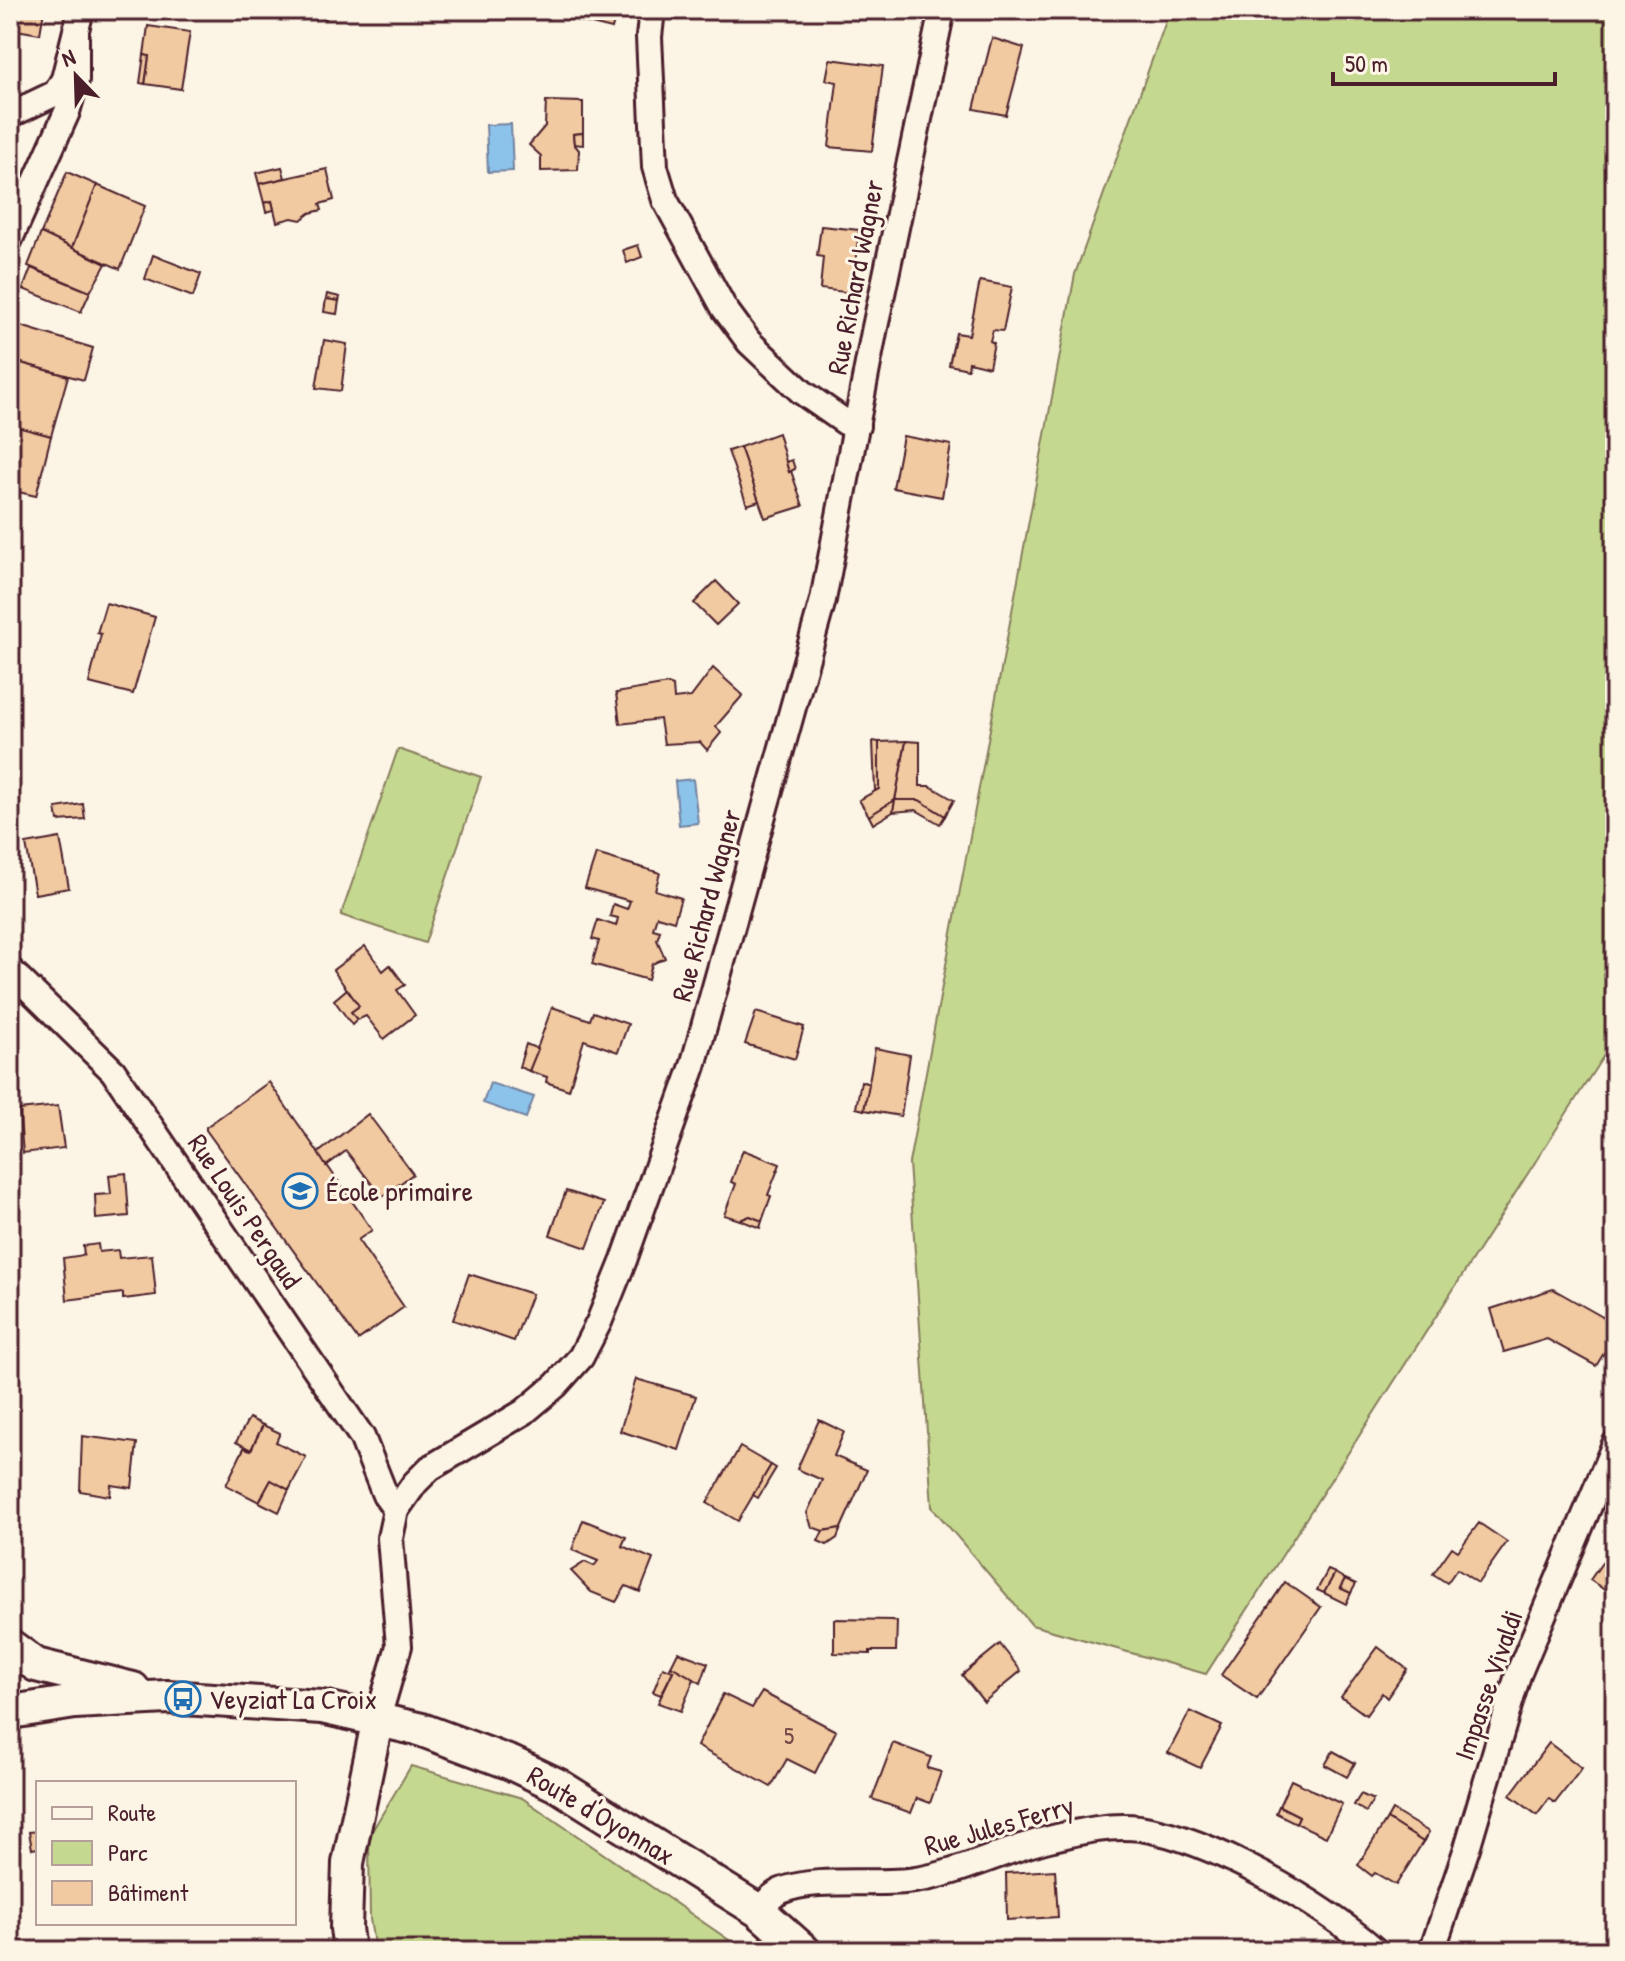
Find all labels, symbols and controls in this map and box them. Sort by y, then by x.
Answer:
north arrow [36,36,116,116]
scale bar [1333,36,1555,86]
text: N [57,41,80,74]
text: 50 m [1345,47,1388,79]
street label: Rue Richard Wagner [818,176,893,378]
street label: Rue Richard Wagner [662,804,750,1005]
street label: Rue Louis Pergaud [179,1126,311,1296]
school or university icon: École primaire [281,1172,319,1210]
place label: École primaire [326,1172,473,1210]
street label: Impasse Vivaldi [1445,1605,1531,1765]
bus stop icon: Veyziat La Croix [164,1680,202,1718]
place label: Veyziat La Croix [209,1680,377,1718]
house number: 5 [784,1719,794,1751]
street label: Route d'Oyonnax [520,1756,682,1874]
legend [36,1781,296,1925]
street label: Rue Jules Ferry [920,1785,1078,1864]
text: Route [108,1796,156,1828]
text: Parc [108,1836,148,1868]
text: Bâtiment [108,1876,189,1908]

